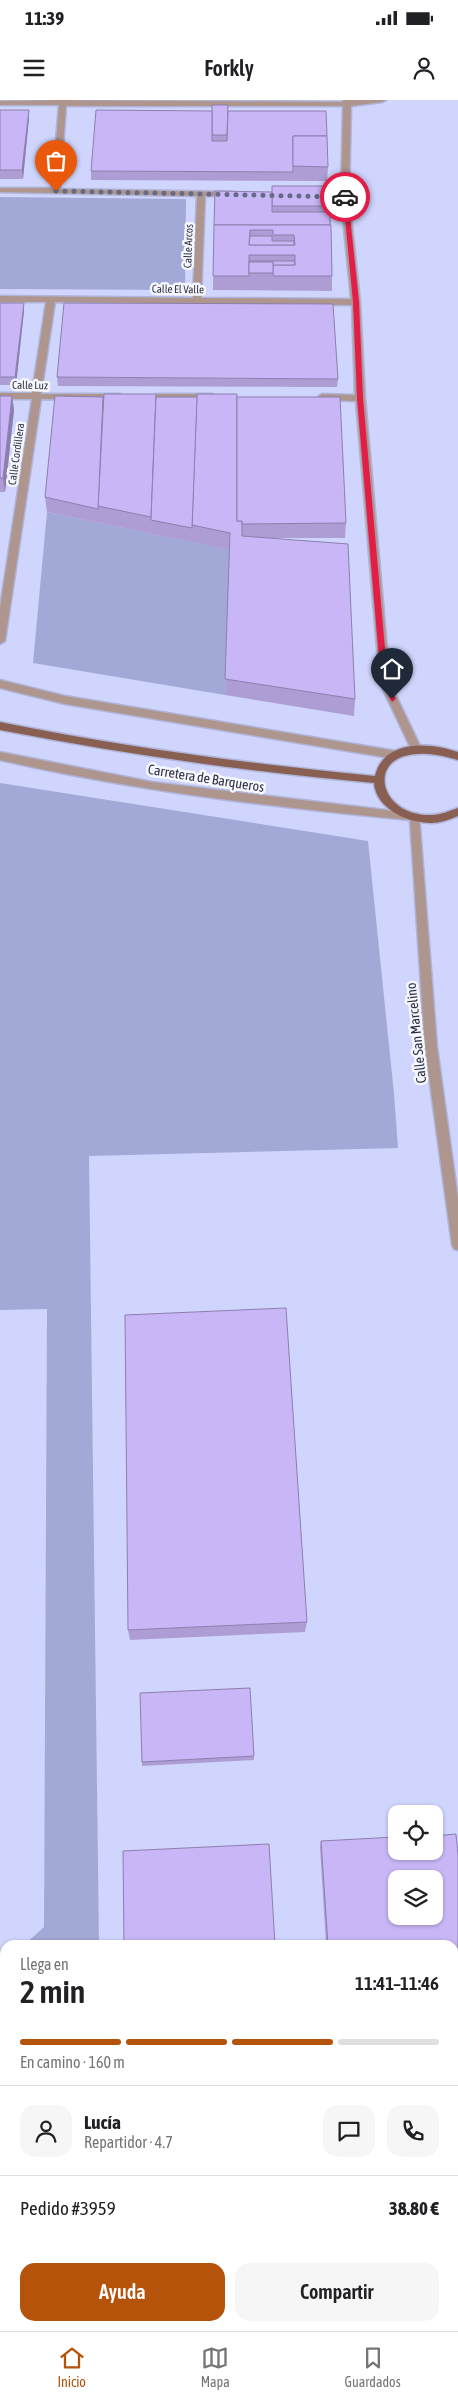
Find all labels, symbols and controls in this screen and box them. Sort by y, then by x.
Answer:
text: 11:39 [25,7,64,29]
icon: menu [20,54,48,82]
icon: person [410,54,438,82]
text: Forkly [204,55,254,81]
pin [35,140,77,191]
icon: bag [42,147,70,175]
courier [320,172,370,222]
icon: car [331,183,359,211]
street label: Calle Arcos [181,224,195,268]
street label: Calle El Valle [152,283,204,295]
street label: Calle Luz [12,379,48,391]
street label: Calle Cordillera [6,422,26,486]
pin [371,648,413,699]
icon: home [378,655,406,683]
street label: Carretera de Barqueros [147,761,265,795]
street label: Calle San Marcelino [403,982,429,1084]
map controls [388,1805,443,1925]
button: locate [388,1805,443,1860]
button: layers [388,1870,443,1925]
text: Llega en [20,1955,69,1973]
text: 11:41–11:46 [355,1972,439,1994]
text: 2 min [20,1973,85,2010]
text: En camino · 160 m [20,2053,125,2071]
button: person [20,2105,72,2157]
button: chat [323,2105,375,2157]
button: phone [387,2105,439,2157]
text: Lucía [84,2111,121,2133]
text: Repartidor · 4.7 [84,2133,173,2151]
text: Pedido #3959 [20,2197,116,2219]
text: 38.80 € [389,2197,439,2219]
button: Ayuda [20,2263,225,2321]
button: Compartir [235,2263,439,2321]
tab: Inicio [57,2344,86,2390]
tab: Mapa [201,2344,230,2390]
tab: Guardados [344,2344,401,2390]

